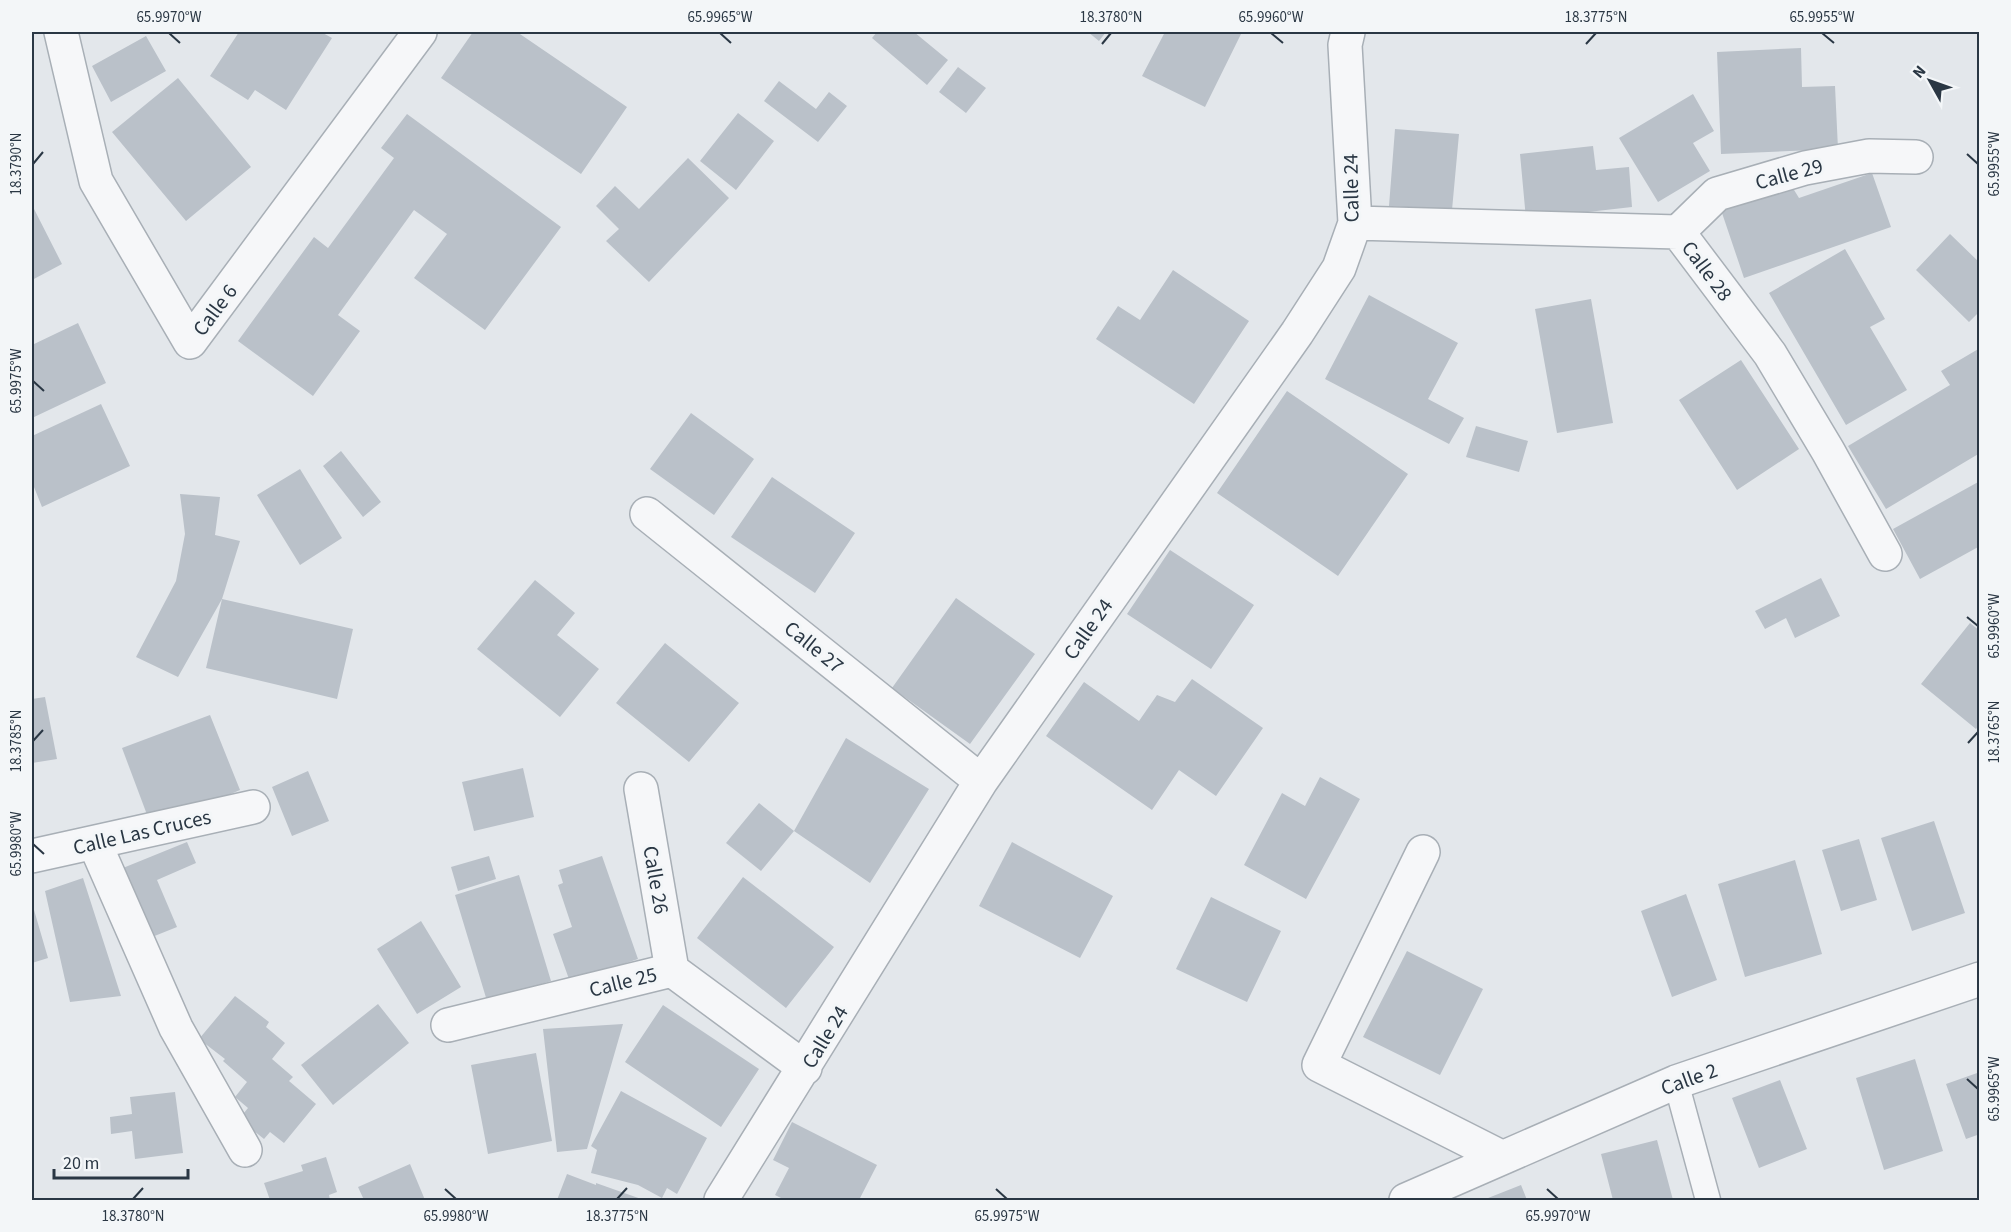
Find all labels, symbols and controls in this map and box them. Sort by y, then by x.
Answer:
text: 65.9970°W [136,7,202,28]
text: 65.9965°W [687,7,753,28]
text: 18.3780°N [1079,7,1143,28]
text: 65.9960°W [1238,7,1304,28]
text: 18.3775°N [1564,7,1628,28]
text: 65.9955°W [1789,7,1855,28]
north arrow [1900,51,1960,111]
text: N [1907,61,1931,83]
text: 65.9955°W [1984,131,2005,197]
text: 18.3790°N [6,132,27,196]
street label: Calle 29 [1752,151,1826,197]
street label: Calle 24 [1335,153,1367,223]
street label: Calle 28 [1674,235,1740,307]
street label: Calle 6 [185,278,245,342]
text: 65.9975°W [6,348,27,414]
street label: Calle 24 [1056,592,1120,666]
text: 65.9960°W [1984,593,2005,659]
street label: Calle 27 [778,614,850,680]
text: 18.3765°N [1984,700,2005,764]
text: 18.3785°N [6,709,27,773]
street label: Calle Las Cruces [70,802,214,862]
text: 65.9980°W [6,811,27,877]
street label: Calle 26 [635,844,677,916]
street label: Calle 25 [586,959,660,1005]
street label: Calle 24 [794,1000,856,1074]
street label: Calle 2 [1656,1055,1722,1103]
text: 65.9965°W [1984,1056,2005,1122]
scale bar [54,1142,188,1180]
text: 20 m [63,1151,99,1176]
text: 18.3780°N [101,1206,165,1227]
text: 65.9980°W [423,1206,489,1227]
text: 18.3775°N [585,1206,649,1227]
text: 65.9975°W [974,1206,1040,1227]
text: 65.9970°W [1525,1206,1591,1227]

